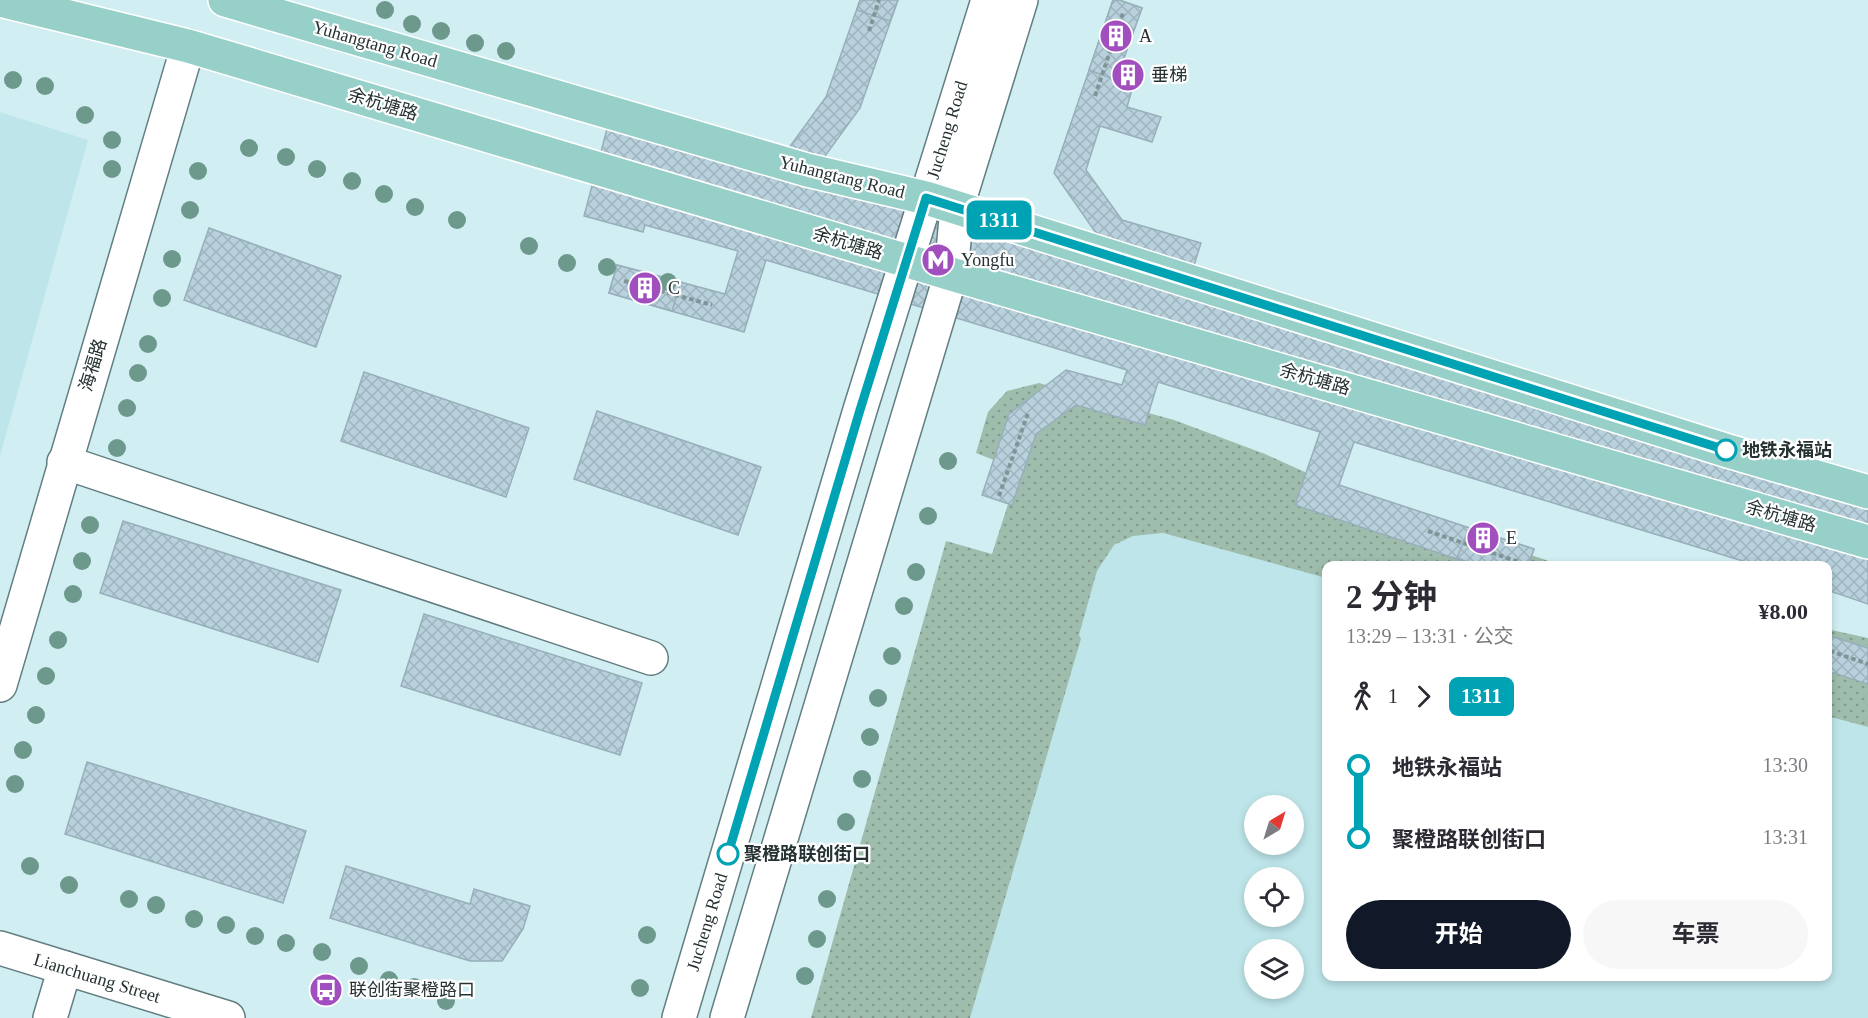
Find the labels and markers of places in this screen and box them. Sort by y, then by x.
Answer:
building icon: A [1098,18,1134,54]
place label: A [1139,26,1152,46]
building icon: 垂梯 [1110,57,1146,93]
place label: 垂梯 [1151,65,1187,85]
metro station icon: Yongfu [920,242,956,278]
place label: Yongfu [961,250,1014,270]
building icon: C [627,270,663,306]
place label: C [668,278,680,298]
marker: 地铁永福站 [1715,439,1737,461]
place label: 地铁永福站 [1742,440,1832,460]
building icon: E [1465,520,1501,556]
place label: E [1506,528,1517,548]
marker: 聚橙路联创街口 [717,843,739,865]
place label: 聚橙路联创街口 [744,844,870,864]
bus stop icon: 联创街聚橙路口 [308,972,344,1008]
place label: 联创街聚橙路口 [349,980,475,1000]

